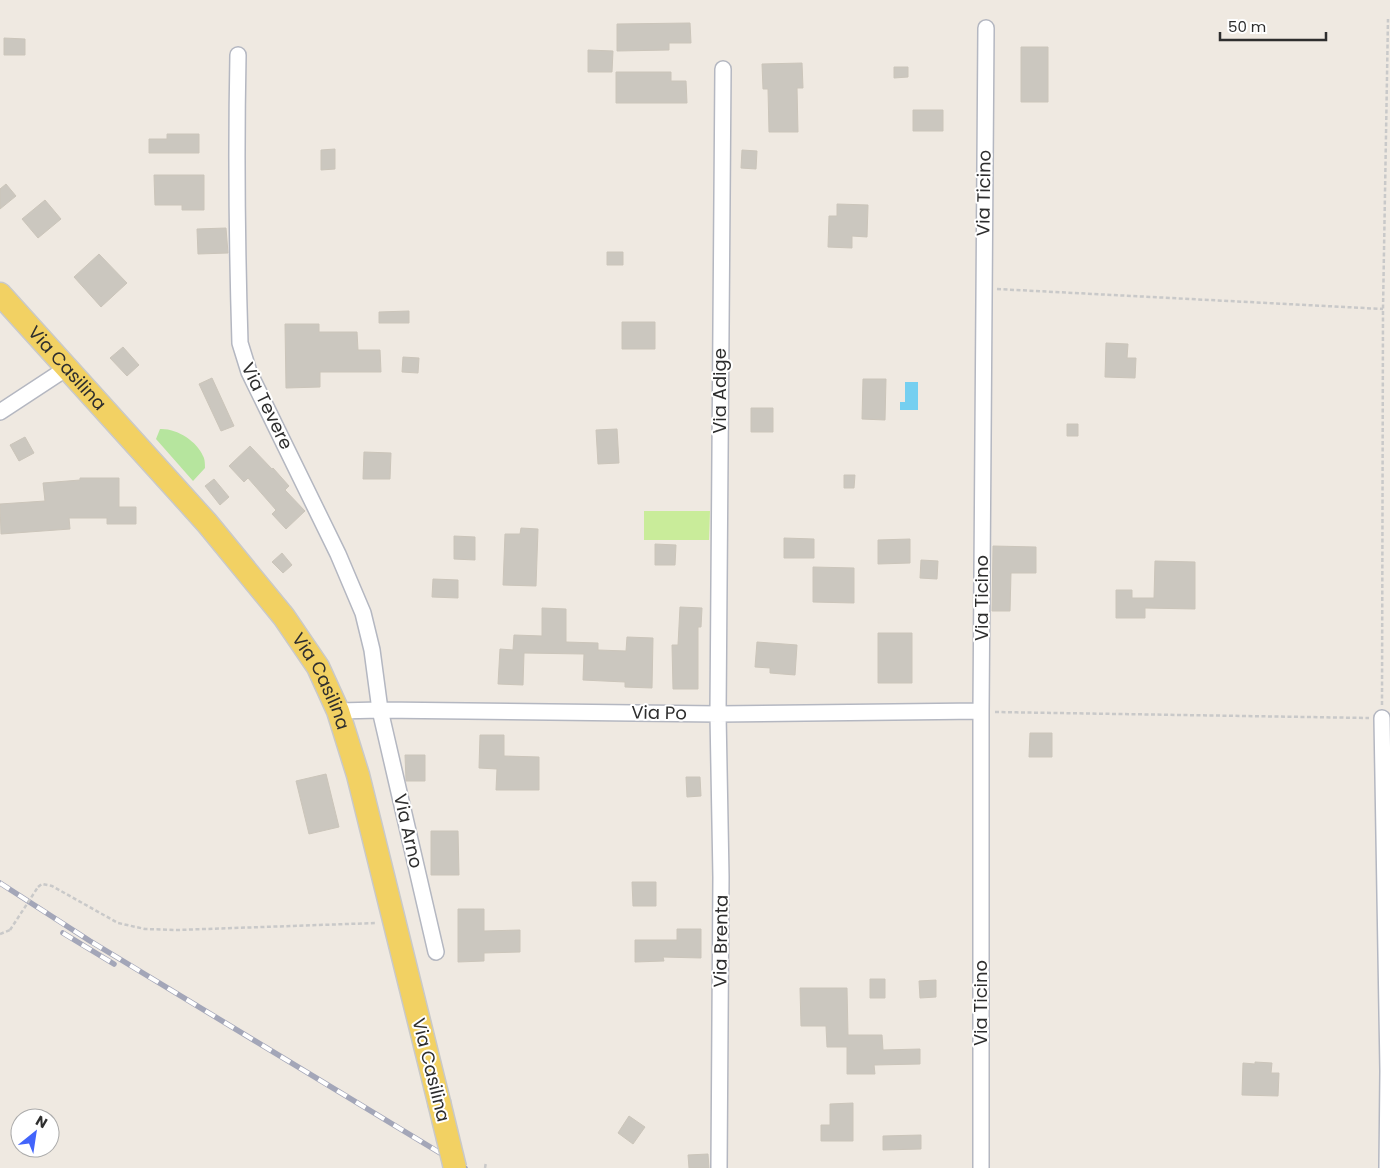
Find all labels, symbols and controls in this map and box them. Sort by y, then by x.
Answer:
scale bar [1220,10,1326,42]
text: 50 m [1228,16,1266,37]
street label: Via Ticino [970,150,997,236]
street label: Via Casilina [23,320,112,416]
street label: Via Adige [707,348,732,434]
street label: Via Tevere [236,358,299,453]
street label: Via Ticino [969,555,994,641]
street label: Via Casilina [286,628,356,733]
street label: Via Po [631,700,687,725]
street label: Via Arno [388,791,429,870]
street label: Via Brenta [707,894,734,988]
street label: Via Ticino [968,960,993,1046]
street label: Via Casilina [407,1015,456,1124]
north arrow [10,1108,60,1158]
text: N [32,1110,51,1133]

